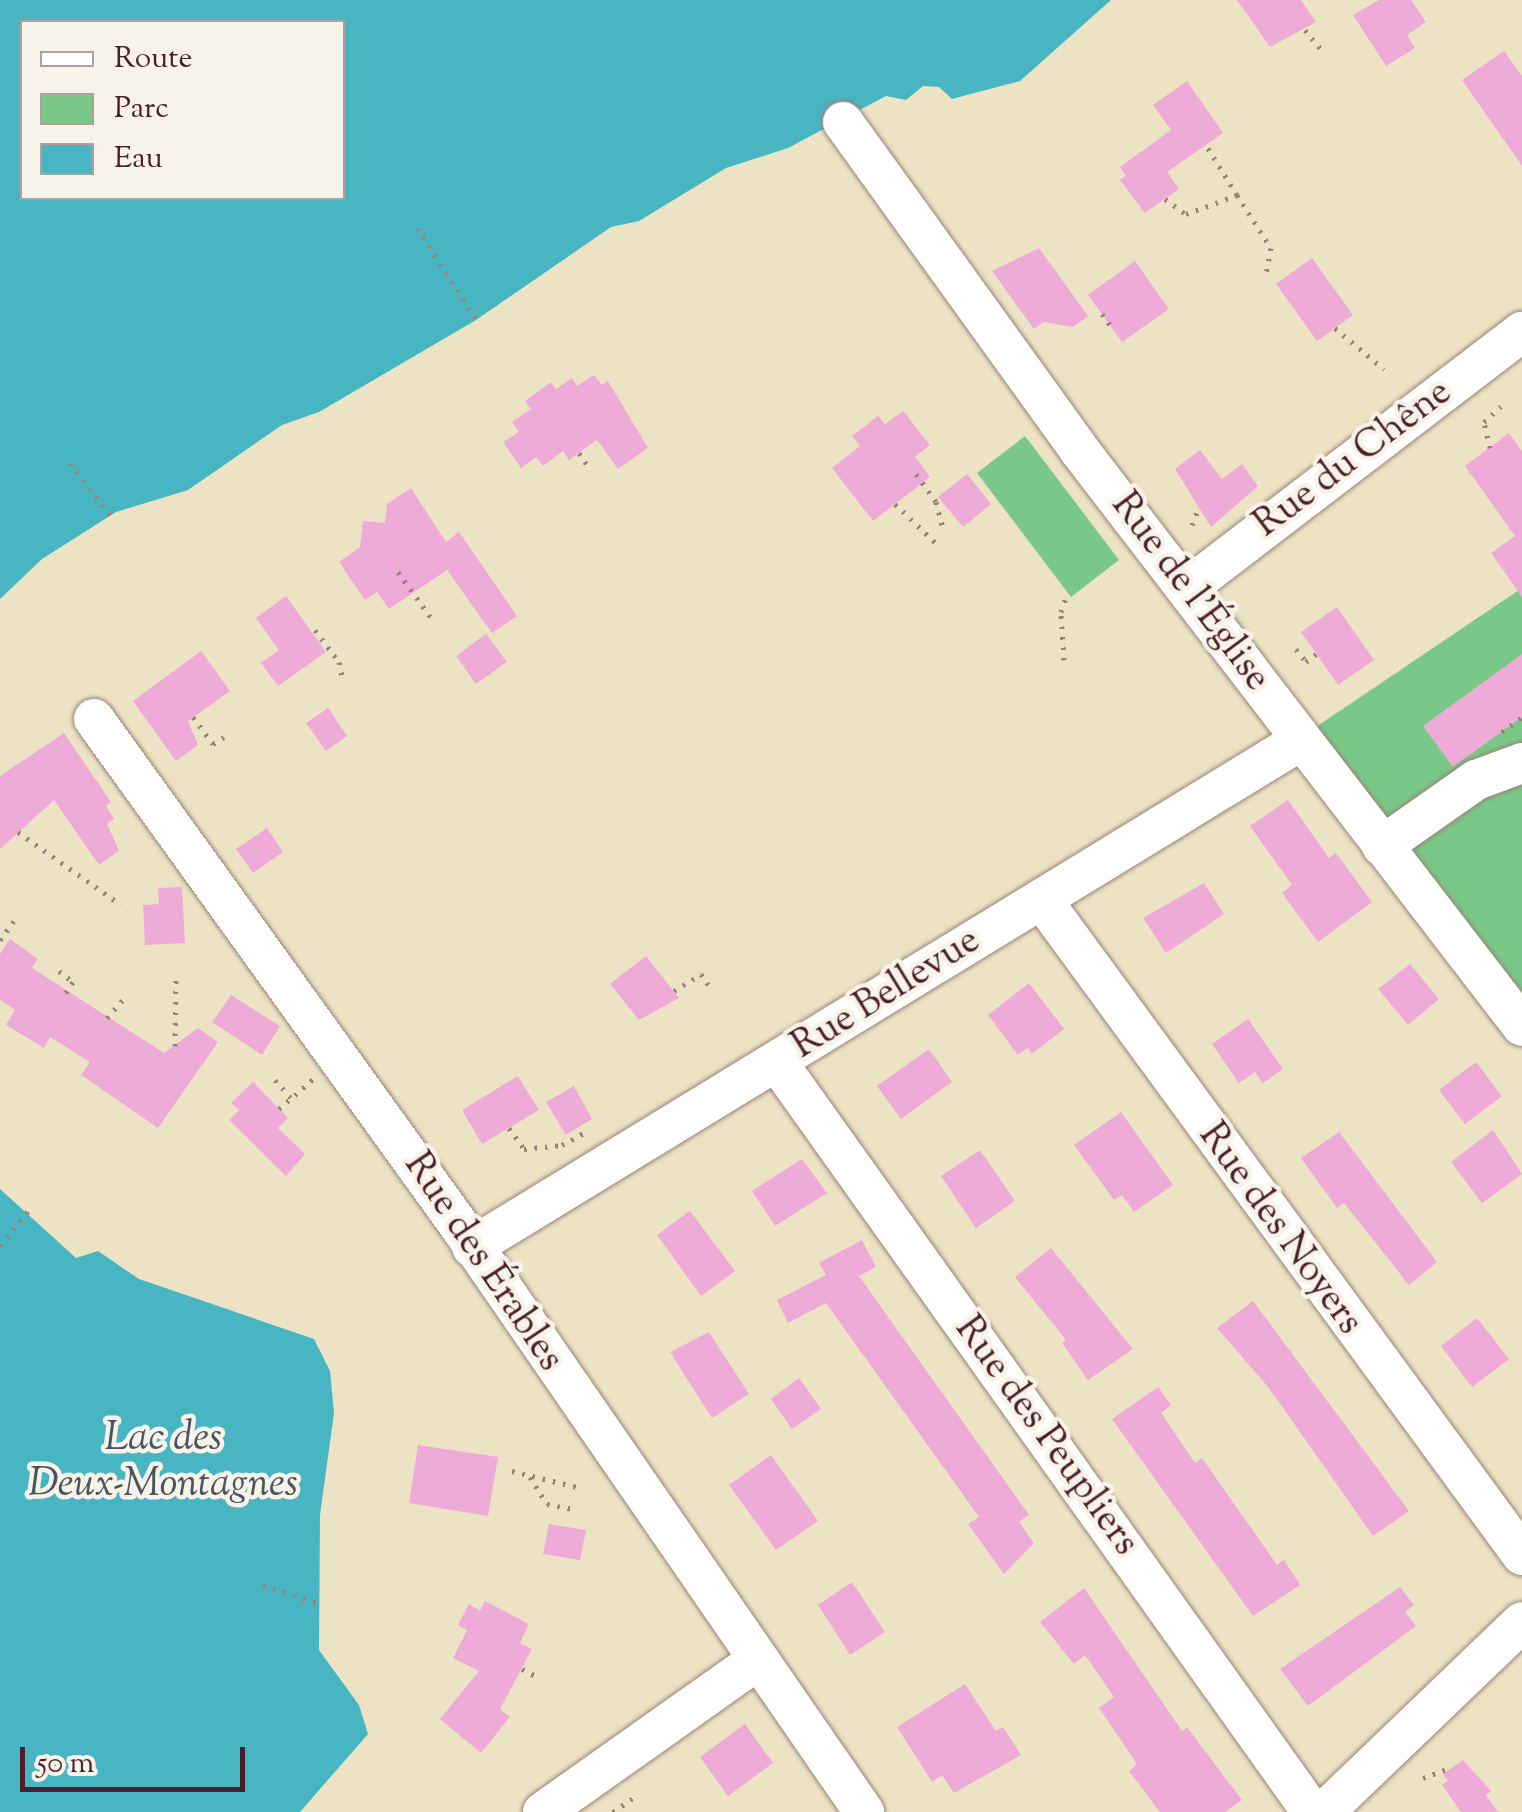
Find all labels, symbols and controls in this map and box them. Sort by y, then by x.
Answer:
legend [20,20,345,200]
text: Route [114,38,193,81]
text: Parc [114,88,169,131]
text: Eau [114,138,163,181]
street label: Rue du Chêne [1246,371,1462,549]
street label: Rue de l'Église [1100,485,1278,701]
street label: Rue Bellevue [785,919,989,1071]
street label: Rue des Noyers [1187,1115,1371,1345]
street label: Rue des Érables [392,1145,572,1381]
street label: Rue des Peupliers [943,1309,1147,1565]
water label: Lac des Deux-Montagnes [28,1416,298,1510]
scale bar [25,1727,250,1789]
text: 50 m [37,1743,94,1786]

